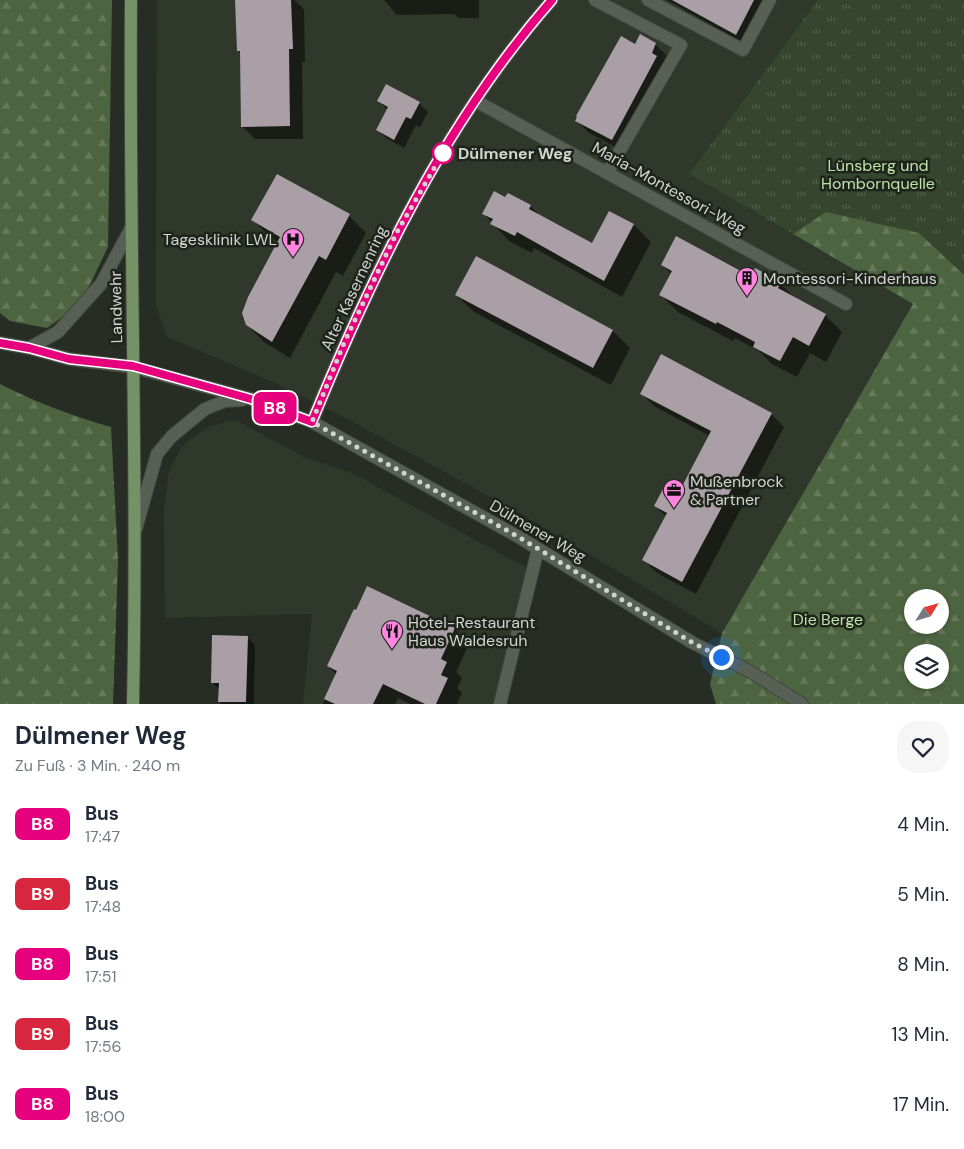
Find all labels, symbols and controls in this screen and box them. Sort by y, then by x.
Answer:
street label: Maria-Montessori-Weg [588,137,750,239]
marker: Dülmener Weg [432,142,454,164]
place label: Dülmener Weg [458,143,572,164]
park label: Lünsberg und Hombornquelle [821,155,935,194]
street label: Alter Kasernenring [316,222,392,354]
hospital icon: Tagesklinik LWL [281,227,305,258]
place label: Tagesklinik LWL [163,229,277,250]
building icon: Montessori-Kinderhaus [735,266,759,297]
place label: Montessori-Kinderhaus [763,268,937,289]
street label: Landwehr [105,271,127,343]
line badge: B8 [252,392,298,424]
text: B8 [264,396,286,420]
place label: Mußenbrock & Partner [690,471,784,510]
office icon: Mußenbrock & Partner [662,478,686,509]
street label: Dülmener Weg [486,495,590,567]
north arrow [904,589,949,634]
map controls [904,589,949,689]
park label: Die Berge [793,609,863,630]
place label: Hotel-Restaurant Haus Waldesruh [408,612,535,651]
restaurant icon: Hotel-Restaurant Haus Waldesruh [380,619,404,650]
button: layers [904,644,949,689]
your location [709,645,734,670]
text: Dülmener Weg [15,720,186,751]
button: heart [897,721,949,773]
text: Zu Fuß · 3 Min. · 240 m [15,755,180,776]
text: Bus [85,801,119,826]
text: B8 [31,812,54,836]
text: 4 Min. [897,812,949,837]
text: 17:47 [85,826,120,847]
text: Bus [85,871,119,896]
text: B9 [31,882,54,906]
text: 5 Min. [897,882,949,907]
text: 17:48 [85,896,121,917]
text: Bus [85,941,119,966]
text: B8 [31,952,54,976]
text: 8 Min. [897,952,949,977]
text: 17:51 [85,966,117,987]
text: Bus [85,1011,119,1036]
text: B9 [31,1022,54,1046]
text: 13 Min. [892,1022,949,1047]
text: 17:56 [85,1036,122,1057]
text: Bus [85,1081,119,1106]
text: B8 [31,1092,54,1116]
text: 17 Min. [893,1092,949,1117]
text: 18:00 [85,1106,125,1127]

